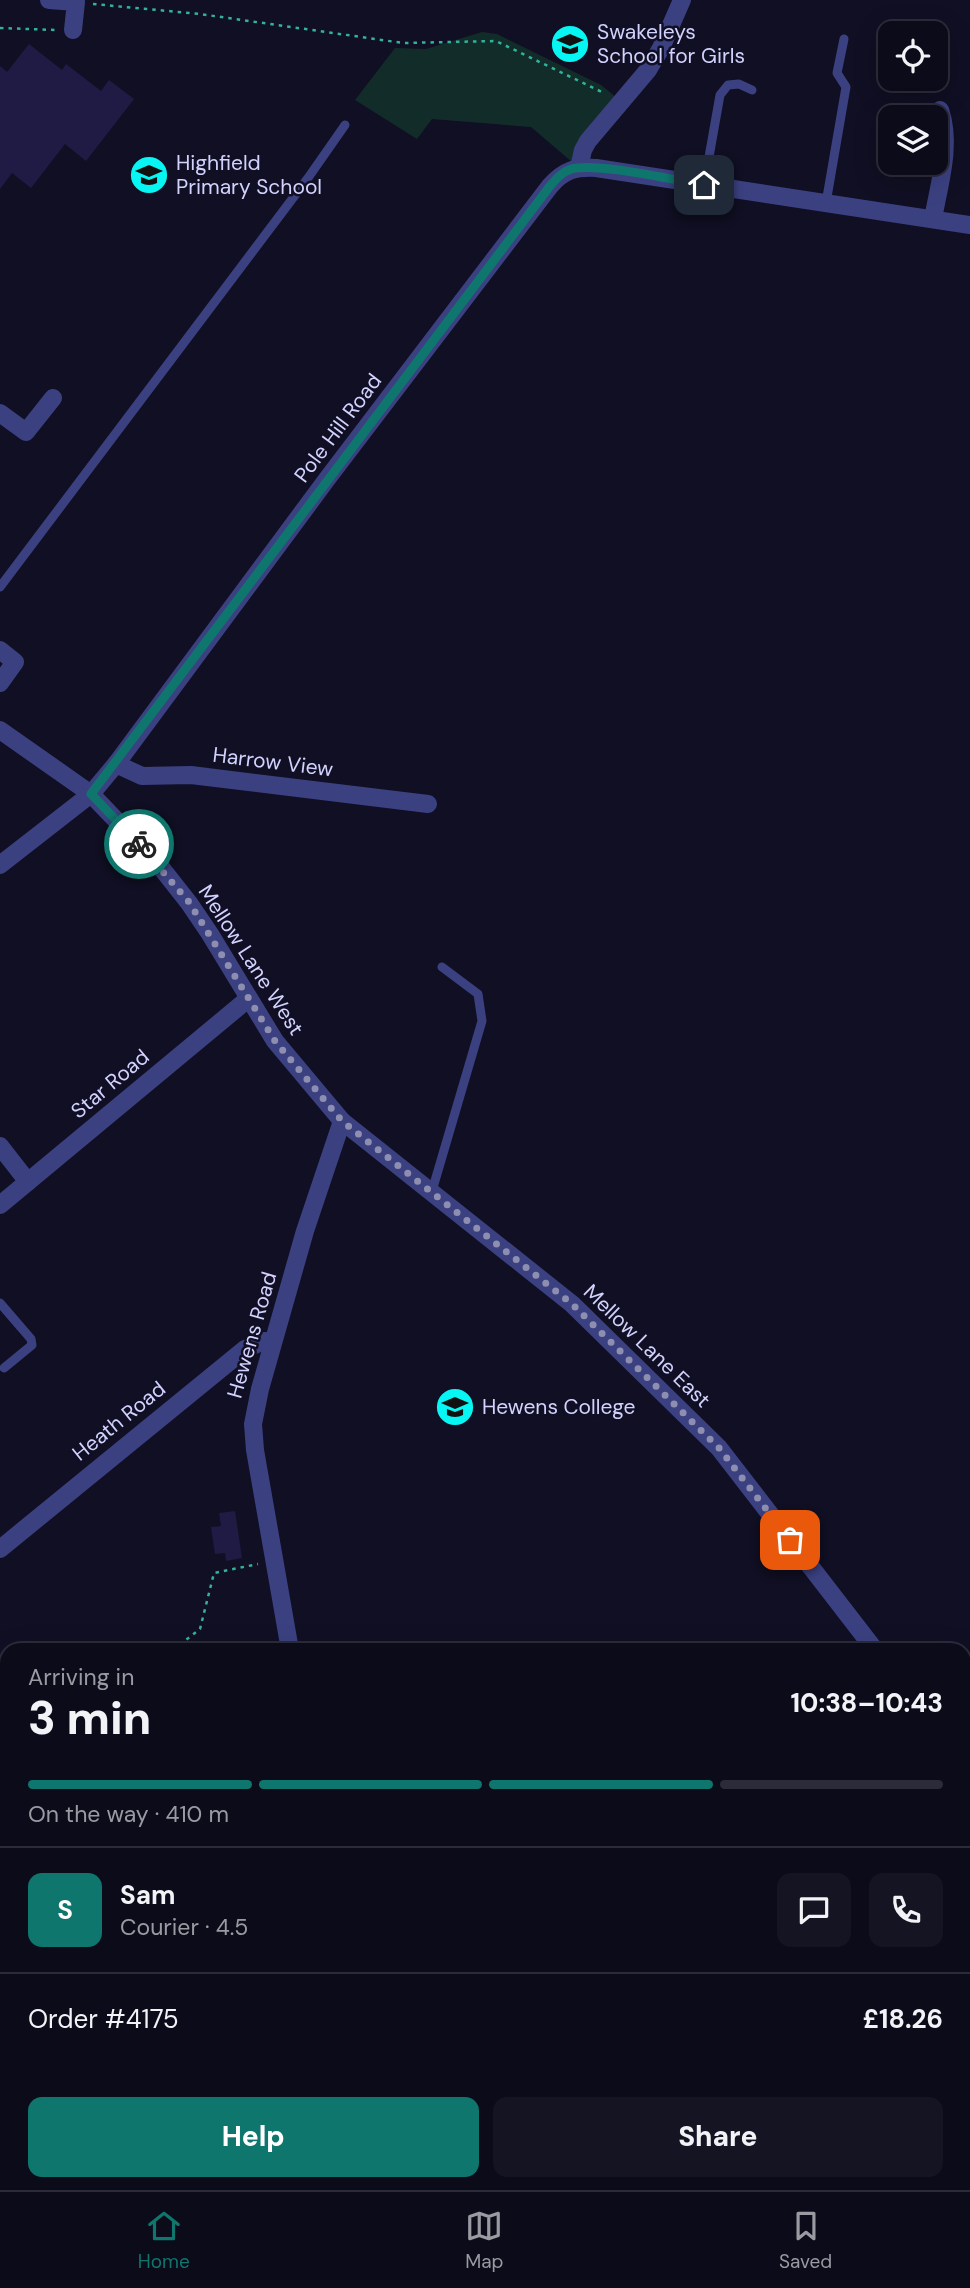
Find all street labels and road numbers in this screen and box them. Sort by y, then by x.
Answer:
street label: Pole Hill Road [288,368,388,488]
street label: Harrow View [211,741,335,783]
street label: Mellow Lane West [192,879,310,1041]
street label: Star Road [65,1043,155,1125]
street label: Hewens Road [221,1268,283,1402]
street label: Mellow Lane East [577,1278,717,1414]
street label: Heath Road [67,1375,171,1467]

